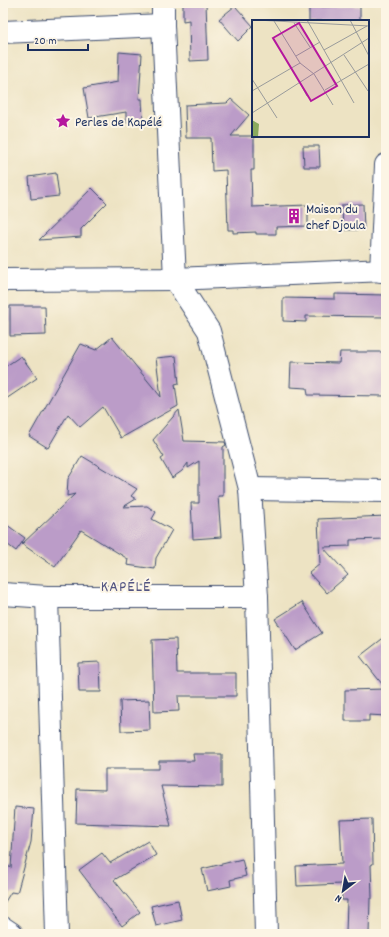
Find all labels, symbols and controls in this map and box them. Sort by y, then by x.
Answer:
inset map [252,20,369,137]
scale bar [28,26,88,52]
text: 20 m [34,33,57,50]
place icon: Perles de Kapélé [54,112,72,130]
place label: Perles de Kapélé [75,113,162,133]
place label: Maison du chef Djoula [306,200,366,236]
building icon: Maison du chef Djoula [285,207,303,225]
district label: KAPÉLÉ [101,576,151,599]
north arrow [323,871,363,911]
text: N [332,889,345,906]

